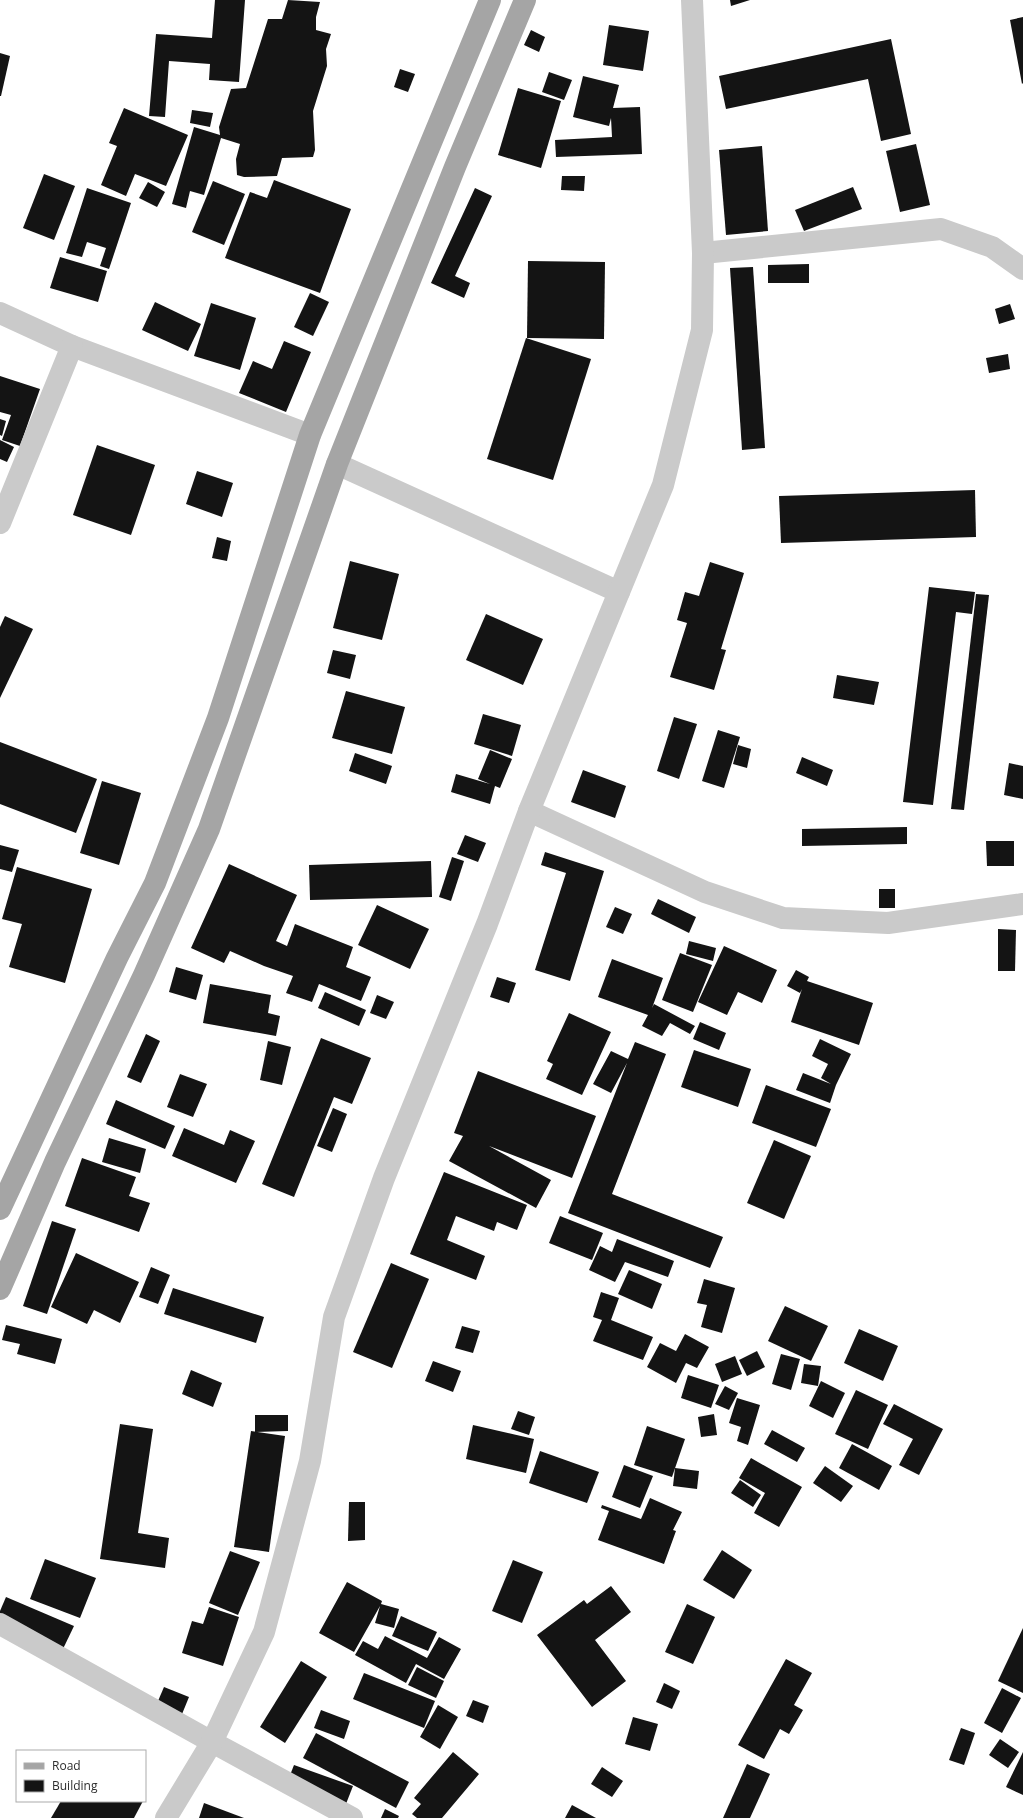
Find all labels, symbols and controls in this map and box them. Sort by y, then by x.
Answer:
legend [16,1750,146,1802]
text: Road [52,1757,81,1774]
text: Building [52,1777,98,1794]

